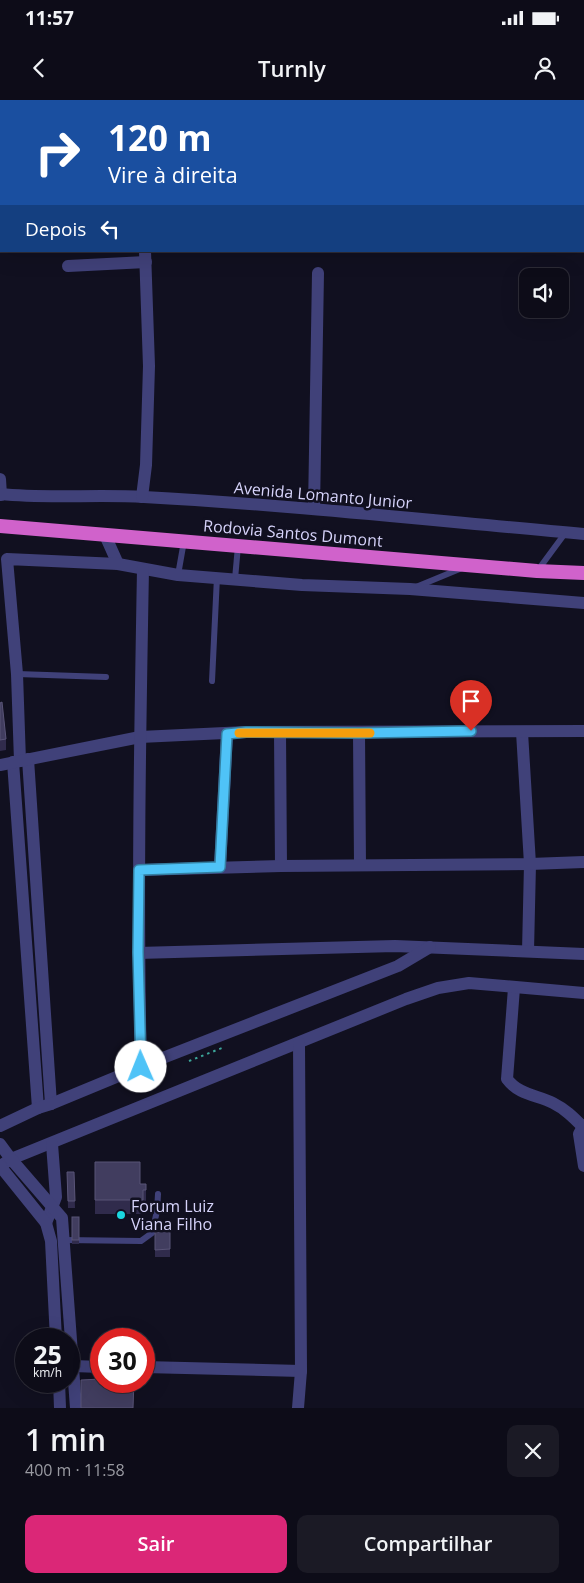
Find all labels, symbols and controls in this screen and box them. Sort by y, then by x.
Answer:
text: 11:57 [25,5,74,31]
text: Turnly [258,53,326,83]
icon: back [25,54,53,82]
icon: person [531,54,559,82]
text: 120 m [108,114,212,161]
icon: right [25,120,90,185]
text: Vire à direita [108,159,238,189]
icon: left [96,215,124,243]
text: Depois [25,216,86,242]
map controls [519,268,569,318]
button: sound [519,268,569,318]
street label: Avenida Lomanto Junior [233,476,414,514]
street label: Rodovia Santos Dumont [202,514,384,552]
pin [450,680,492,731]
icon: arrive [457,687,485,715]
position arrow [114,1040,166,1092]
place label: Forum Luiz Viana Filho [131,1195,214,1235]
marker: Forum Luiz Viana Filho [115,1209,127,1221]
speed limit sign: 30 [90,1328,155,1393]
text: 25 [33,1337,62,1371]
text: km/h [33,1364,62,1381]
text: 1 min [25,1419,106,1460]
button: close [507,1425,559,1477]
text: 400 m · 11:58 [25,1459,125,1481]
button: Sair [25,1515,287,1573]
button: Compartilhar [297,1515,559,1573]

